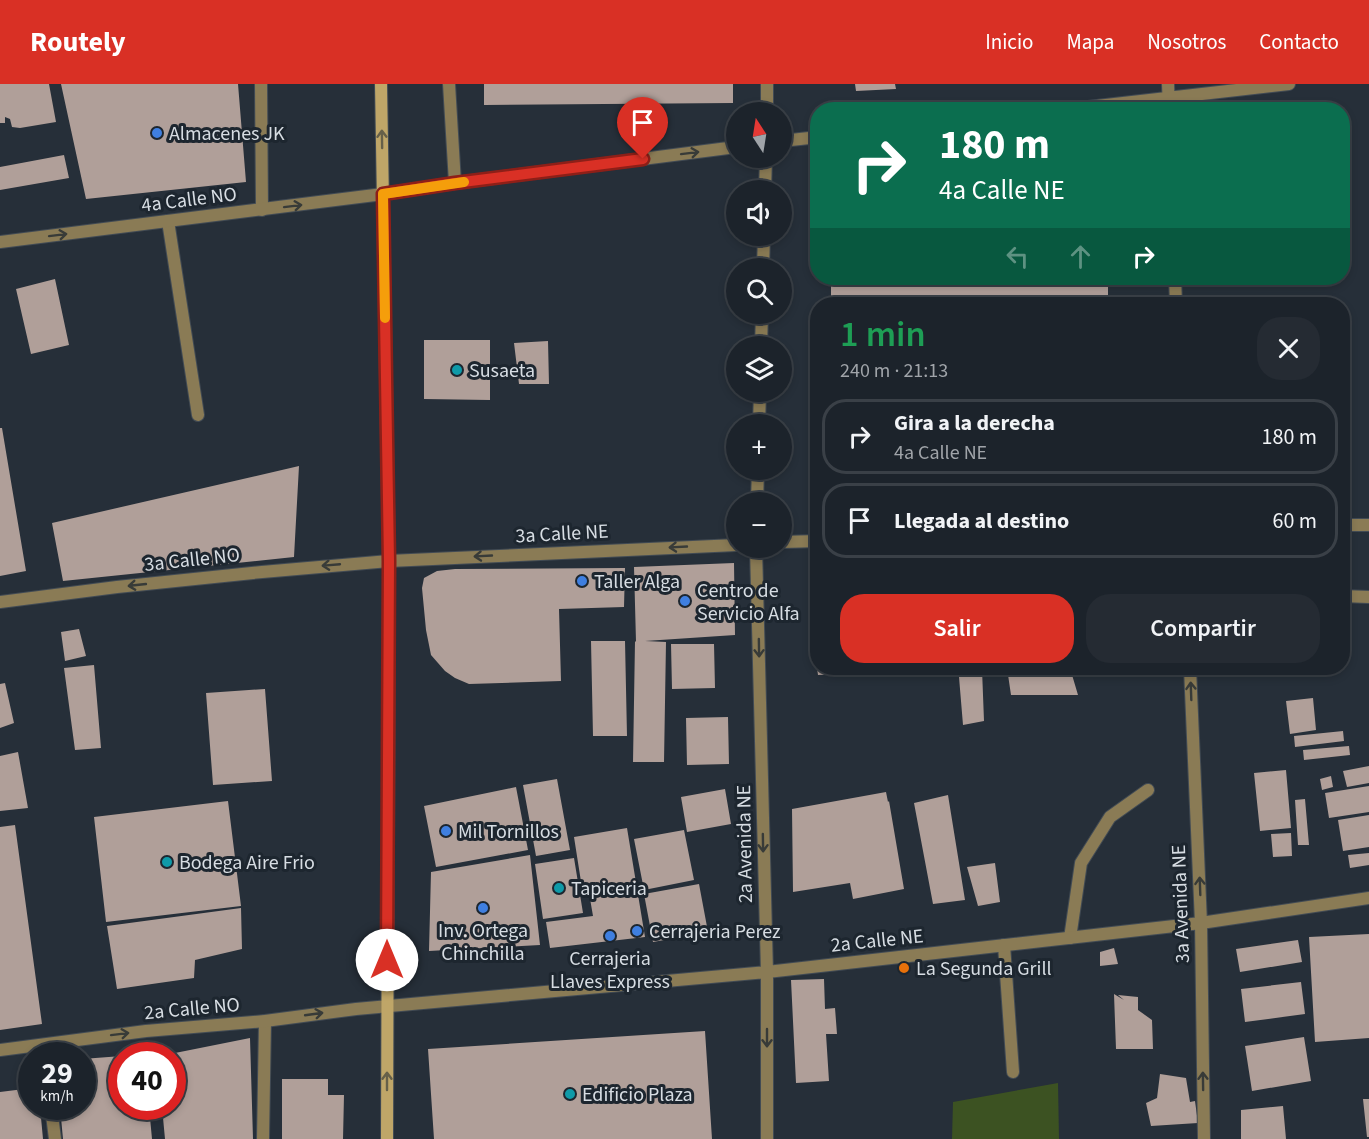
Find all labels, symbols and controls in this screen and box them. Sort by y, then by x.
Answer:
text: Routely [30,22,126,62]
text: Inicio [985,27,1033,57]
text: Mapa [1066,27,1114,57]
text: Nosotros [1147,27,1226,57]
text: Contacto [1259,27,1339,57]
pin [617,97,668,159]
north arrow [726,102,792,168]
map controls [726,102,792,558]
icon: arrive [626,106,659,139]
text: 180 m [939,115,1050,175]
place label: Almacenes JK [169,120,285,148]
marker: Almacenes JK [150,126,164,140]
icon: right [840,126,918,204]
one-way arrow [376,130,388,150]
one-way arrow [680,147,700,158]
text: 4a Calle NE [939,171,1065,210]
street label: 4a Calle NO [140,180,238,220]
button: sound [726,180,792,246]
one-way arrow [283,200,303,211]
one-way arrow [48,229,67,240]
icon: left [1001,240,1034,273]
icon: ahead [1064,240,1097,273]
icon: right [1127,240,1160,273]
button: search [726,258,792,324]
text: 1 min [840,309,926,360]
button: close [1257,317,1320,380]
button: layers [726,336,792,402]
place label: Susaeta [469,357,535,385]
text: 240 m · 21:13 [840,357,948,385]
marker: Susaeta [450,363,464,377]
text: Gira a la derecha [894,407,1055,439]
button: + [726,414,792,480]
icon: right [843,420,876,453]
text: 180 m [1262,421,1317,453]
text: 4a Calle NE [894,439,987,467]
button: − [726,492,792,558]
icon: arrive [843,504,876,537]
text: Llegada al destino [894,505,1069,537]
text: 60 m [1272,505,1317,537]
street label: 3a Calle NE [515,518,609,550]
street label: 3a Calle NO [143,541,241,579]
one-way arrow [669,542,689,553]
one-way arrow [474,551,494,562]
one-way arrow [321,560,341,571]
place label: Taller Alga [594,568,680,596]
marker: Taller Alga [575,574,589,588]
place label: Centro de Servicio Alfa [697,577,800,628]
one-way arrow [127,580,147,591]
marker: Centro de Servicio Alfa [678,594,692,608]
button: Salir [840,594,1074,663]
button: Compartir [1086,594,1320,663]
one-way arrow [753,637,764,657]
one-way arrow [1186,681,1197,701]
street label: 2a Avenida NE [730,785,760,903]
place label: Mil Tornillos [458,818,559,846]
marker: Mil Tornillos [439,824,453,838]
one-way arrow [758,832,769,852]
street label: 3a Avenida NE [1165,844,1197,964]
place label: Bodega Aire Frio [179,849,315,877]
marker: Bodega Aire Frio [160,855,174,869]
place label: Tapiceria [571,875,647,903]
one-way arrow [1194,876,1205,896]
marker: Tapiceria [552,881,566,895]
marker: Inv. Ortega Chinchilla [476,901,490,915]
place label: Inv. Ortega Chinchilla [438,917,528,968]
place label: Cerrajeria Perez [649,918,781,946]
street label: 2a Calle NE [829,922,925,960]
marker: Cerrajeria Perez [630,924,644,938]
position arrow [355,928,419,992]
marker: Cerrajeria Llaves Express [603,929,617,943]
place label: Cerrajeria Llaves Express [550,945,670,996]
place label: La Segunda Grill [916,955,1052,983]
marker: La Segunda Grill [897,961,911,975]
street label: 2a Calle NO [143,991,241,1027]
one-way arrow [304,1009,324,1020]
one-way arrow [761,1027,773,1047]
one-way arrow [110,1028,130,1039]
speed limit sign: 40 [108,1042,186,1120]
text: 29 [41,1052,73,1095]
one-way arrow [381,1071,393,1091]
one-way arrow [1197,1071,1209,1091]
place label: Edificio Plaza [582,1081,693,1109]
text: km/h [40,1086,74,1107]
marker: Edificio Plaza [563,1087,577,1101]

